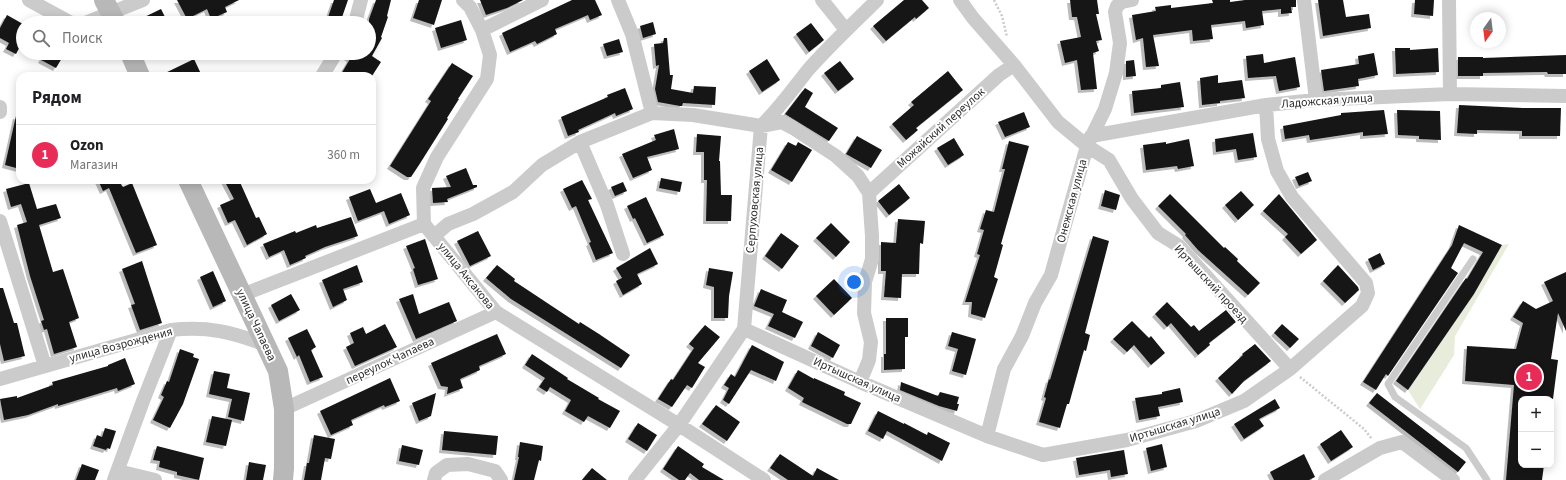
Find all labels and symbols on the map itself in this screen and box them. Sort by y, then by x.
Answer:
north arrow [1470,12,1506,48]
street label: Можайский переулок [893,84,989,172]
street label: Ладожская улица [1281,89,1373,113]
street label: Серпуховская улица [742,146,768,254]
street label: Онежская улица [1053,157,1091,245]
street label: улица Аксакова [434,239,498,313]
street label: Иртышский проезд [1170,241,1252,328]
your location [844,272,864,292]
street label: улица Чапаева [232,286,280,364]
street label: улица Возрождения [67,323,175,367]
street label: переулок Чапаева [343,333,437,389]
street label: Иртышская улица [810,353,904,407]
pin: 1 [1516,362,1542,392]
street label: Иртышская улица [1127,403,1223,447]

